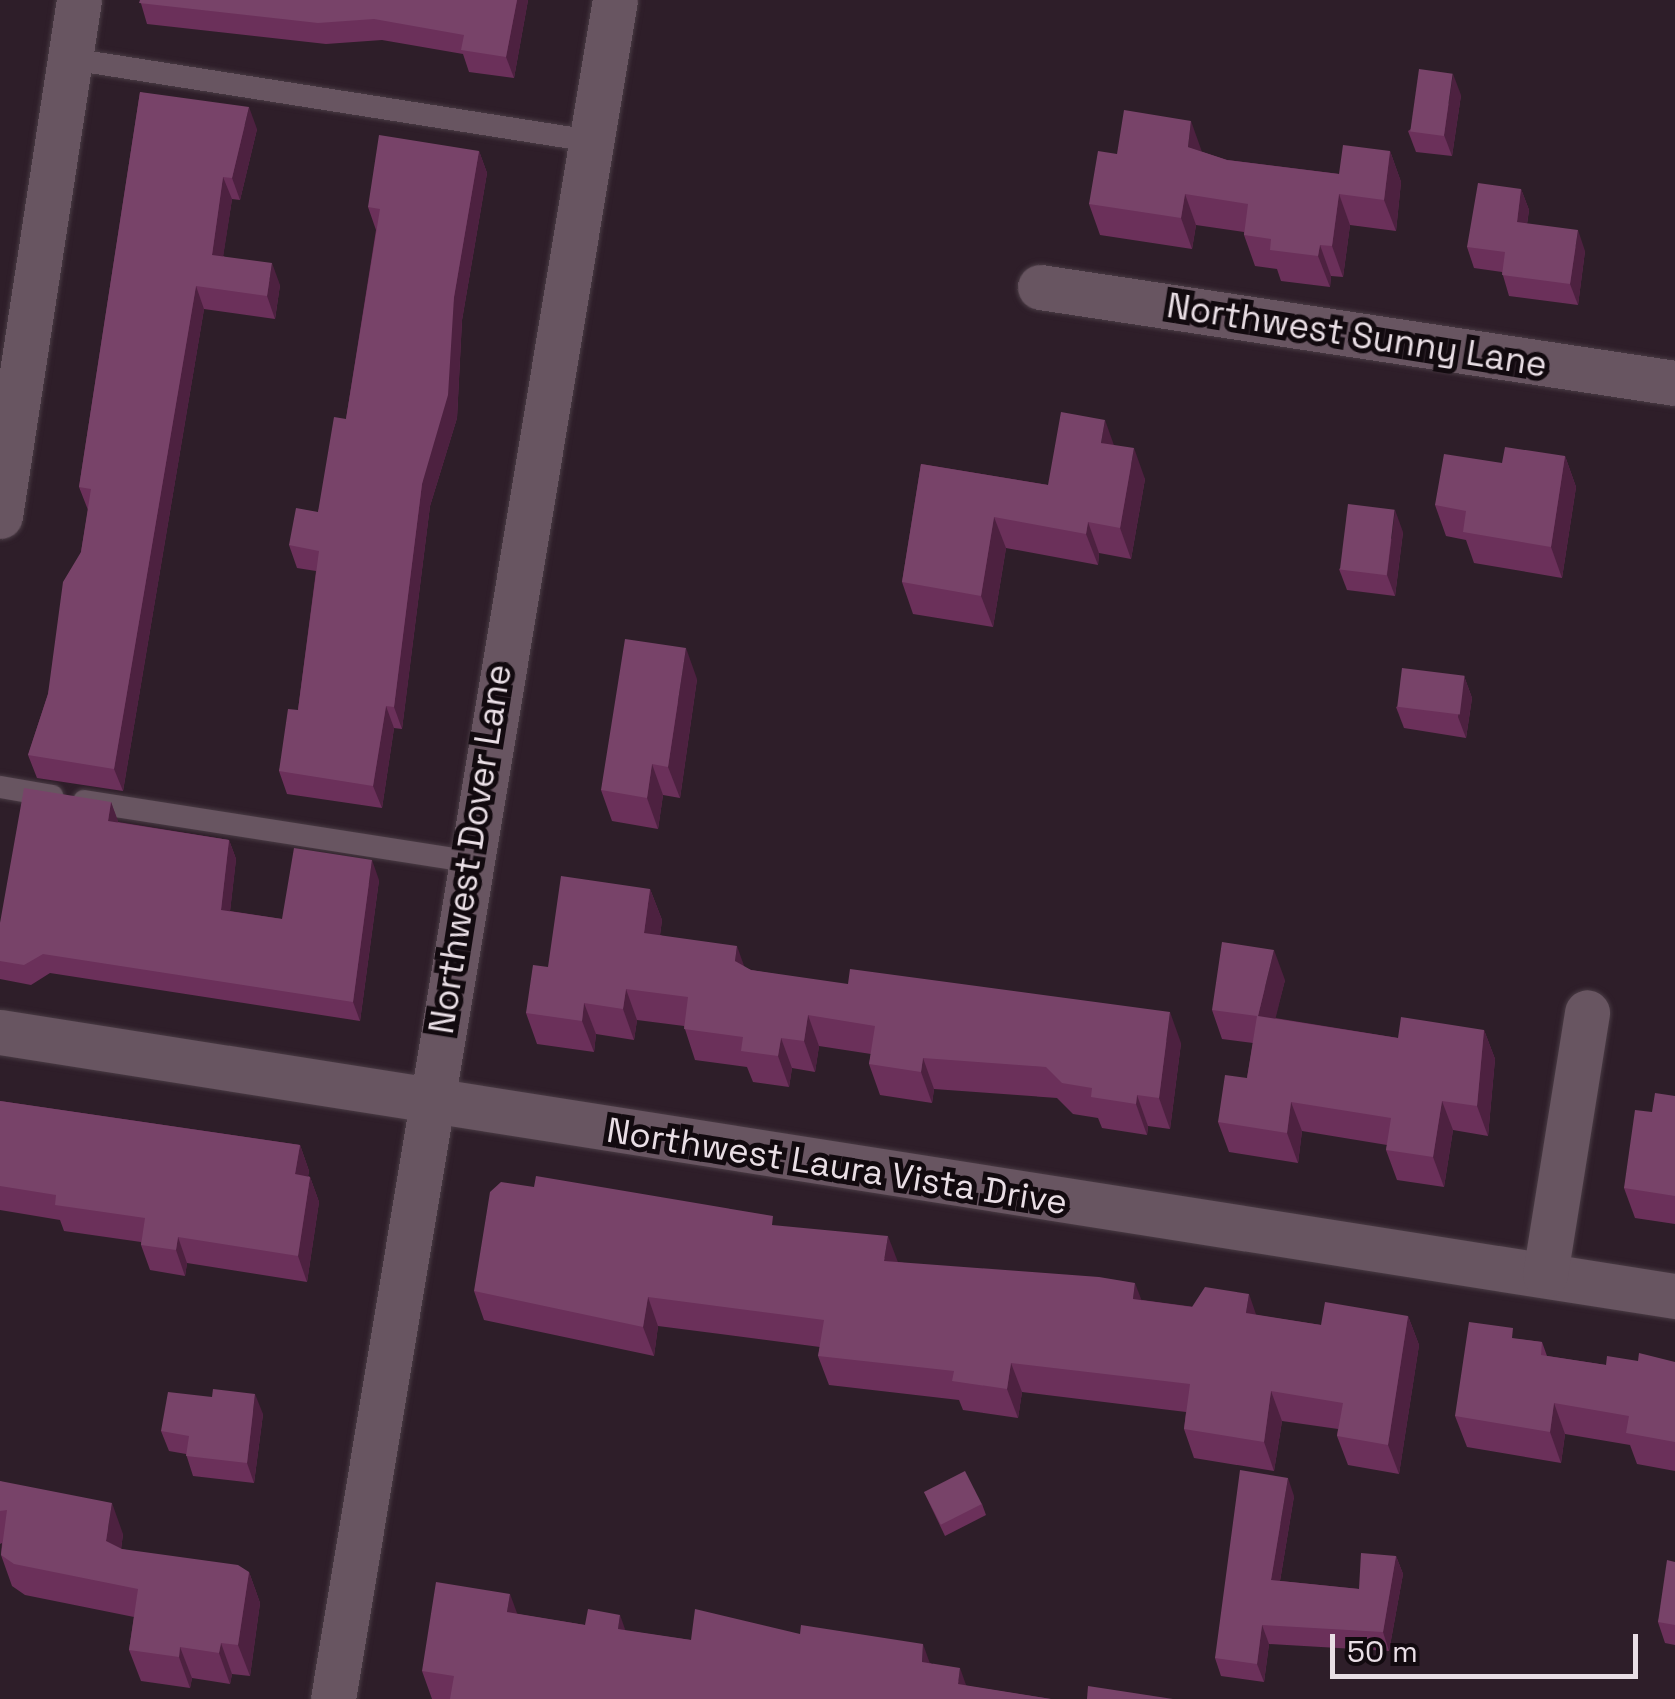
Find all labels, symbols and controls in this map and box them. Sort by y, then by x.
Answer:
street label: Northwest Sunny Lane [1164,284,1550,386]
street label: Northwest Dover Lane [420,661,520,1037]
street label: Northwest Laura Vista Drive [603,1109,1071,1223]
scale bar [1335,1614,1642,1676]
text: 50 m [1347,1632,1418,1671]

